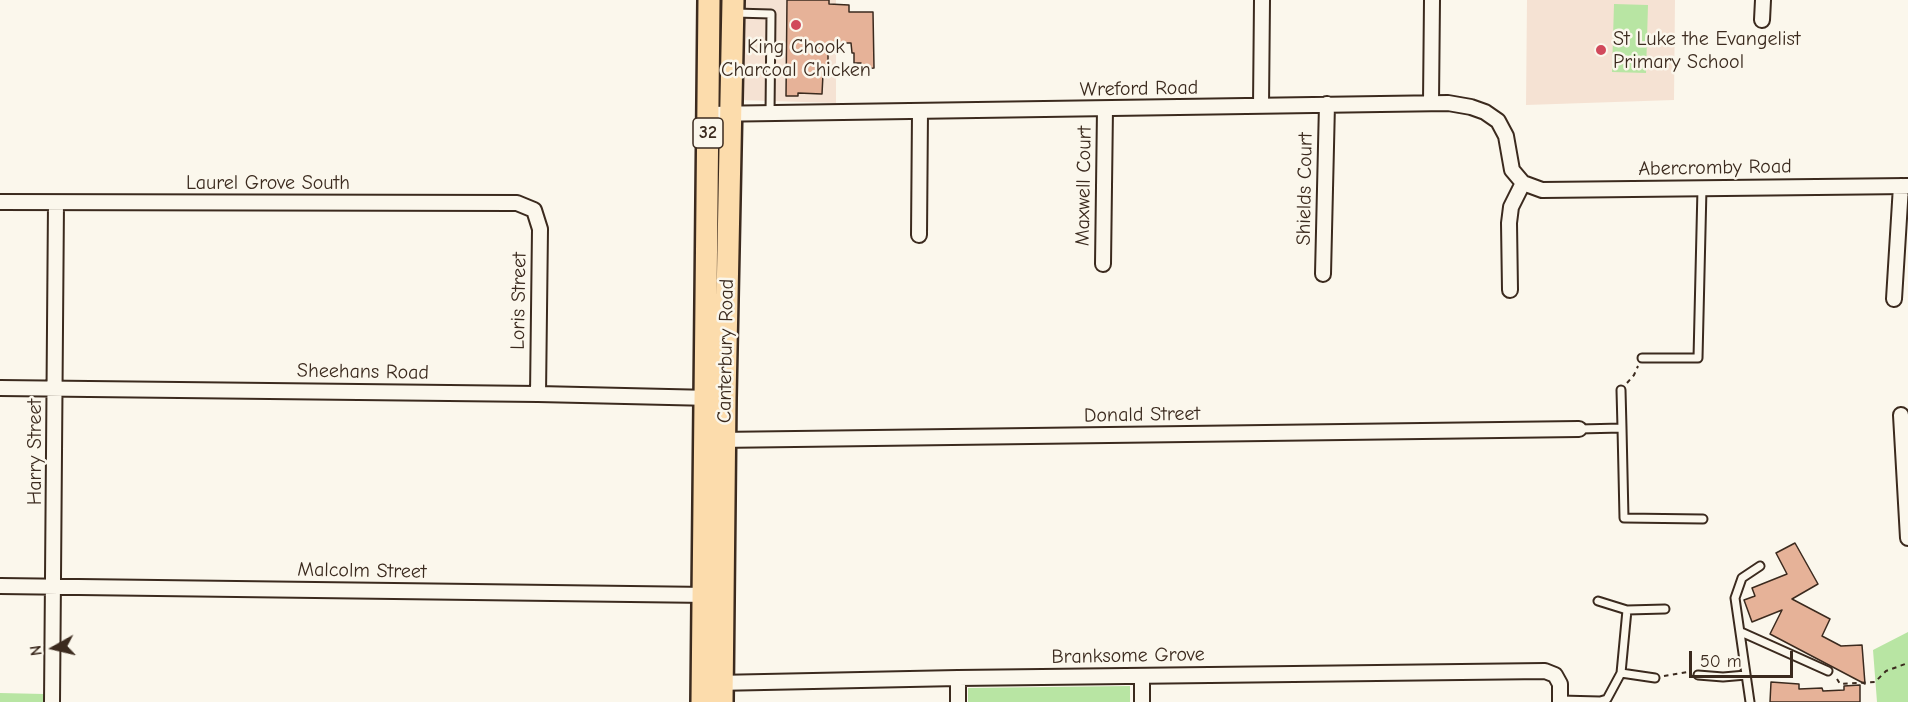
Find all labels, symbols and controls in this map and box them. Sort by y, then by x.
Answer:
marker: King Chook Charcoal Chicken [789,18,803,32]
place label: St Luke the Evangelist Primary School [1613,27,1800,74]
place label: King Chook Charcoal Chicken [721,35,871,82]
marker: St Luke the Evangelist Primary School [1594,43,1608,57]
street label: Wreford Road [1080,76,1198,102]
road number: 32 [693,118,723,148]
street label: Maxwell Court [1071,126,1097,246]
street label: Shields Court [1292,132,1318,246]
street label: Abercromby Road [1638,155,1792,181]
street label: Laurel Grove South [186,171,350,195]
street label: Loris Street [506,252,532,350]
street label: Canterbury Road [713,279,739,423]
street label: Sheehans Road [297,359,429,385]
street label: Harry Street [23,399,47,505]
street label: Donald Street [1084,402,1200,428]
street label: Malcolm Street [297,558,427,584]
north arrow [24,618,84,678]
scale bar [1692,639,1796,677]
street label: Branksome Grove [1051,643,1205,669]
text: N [27,644,46,657]
text: 50 m [1700,651,1742,672]

